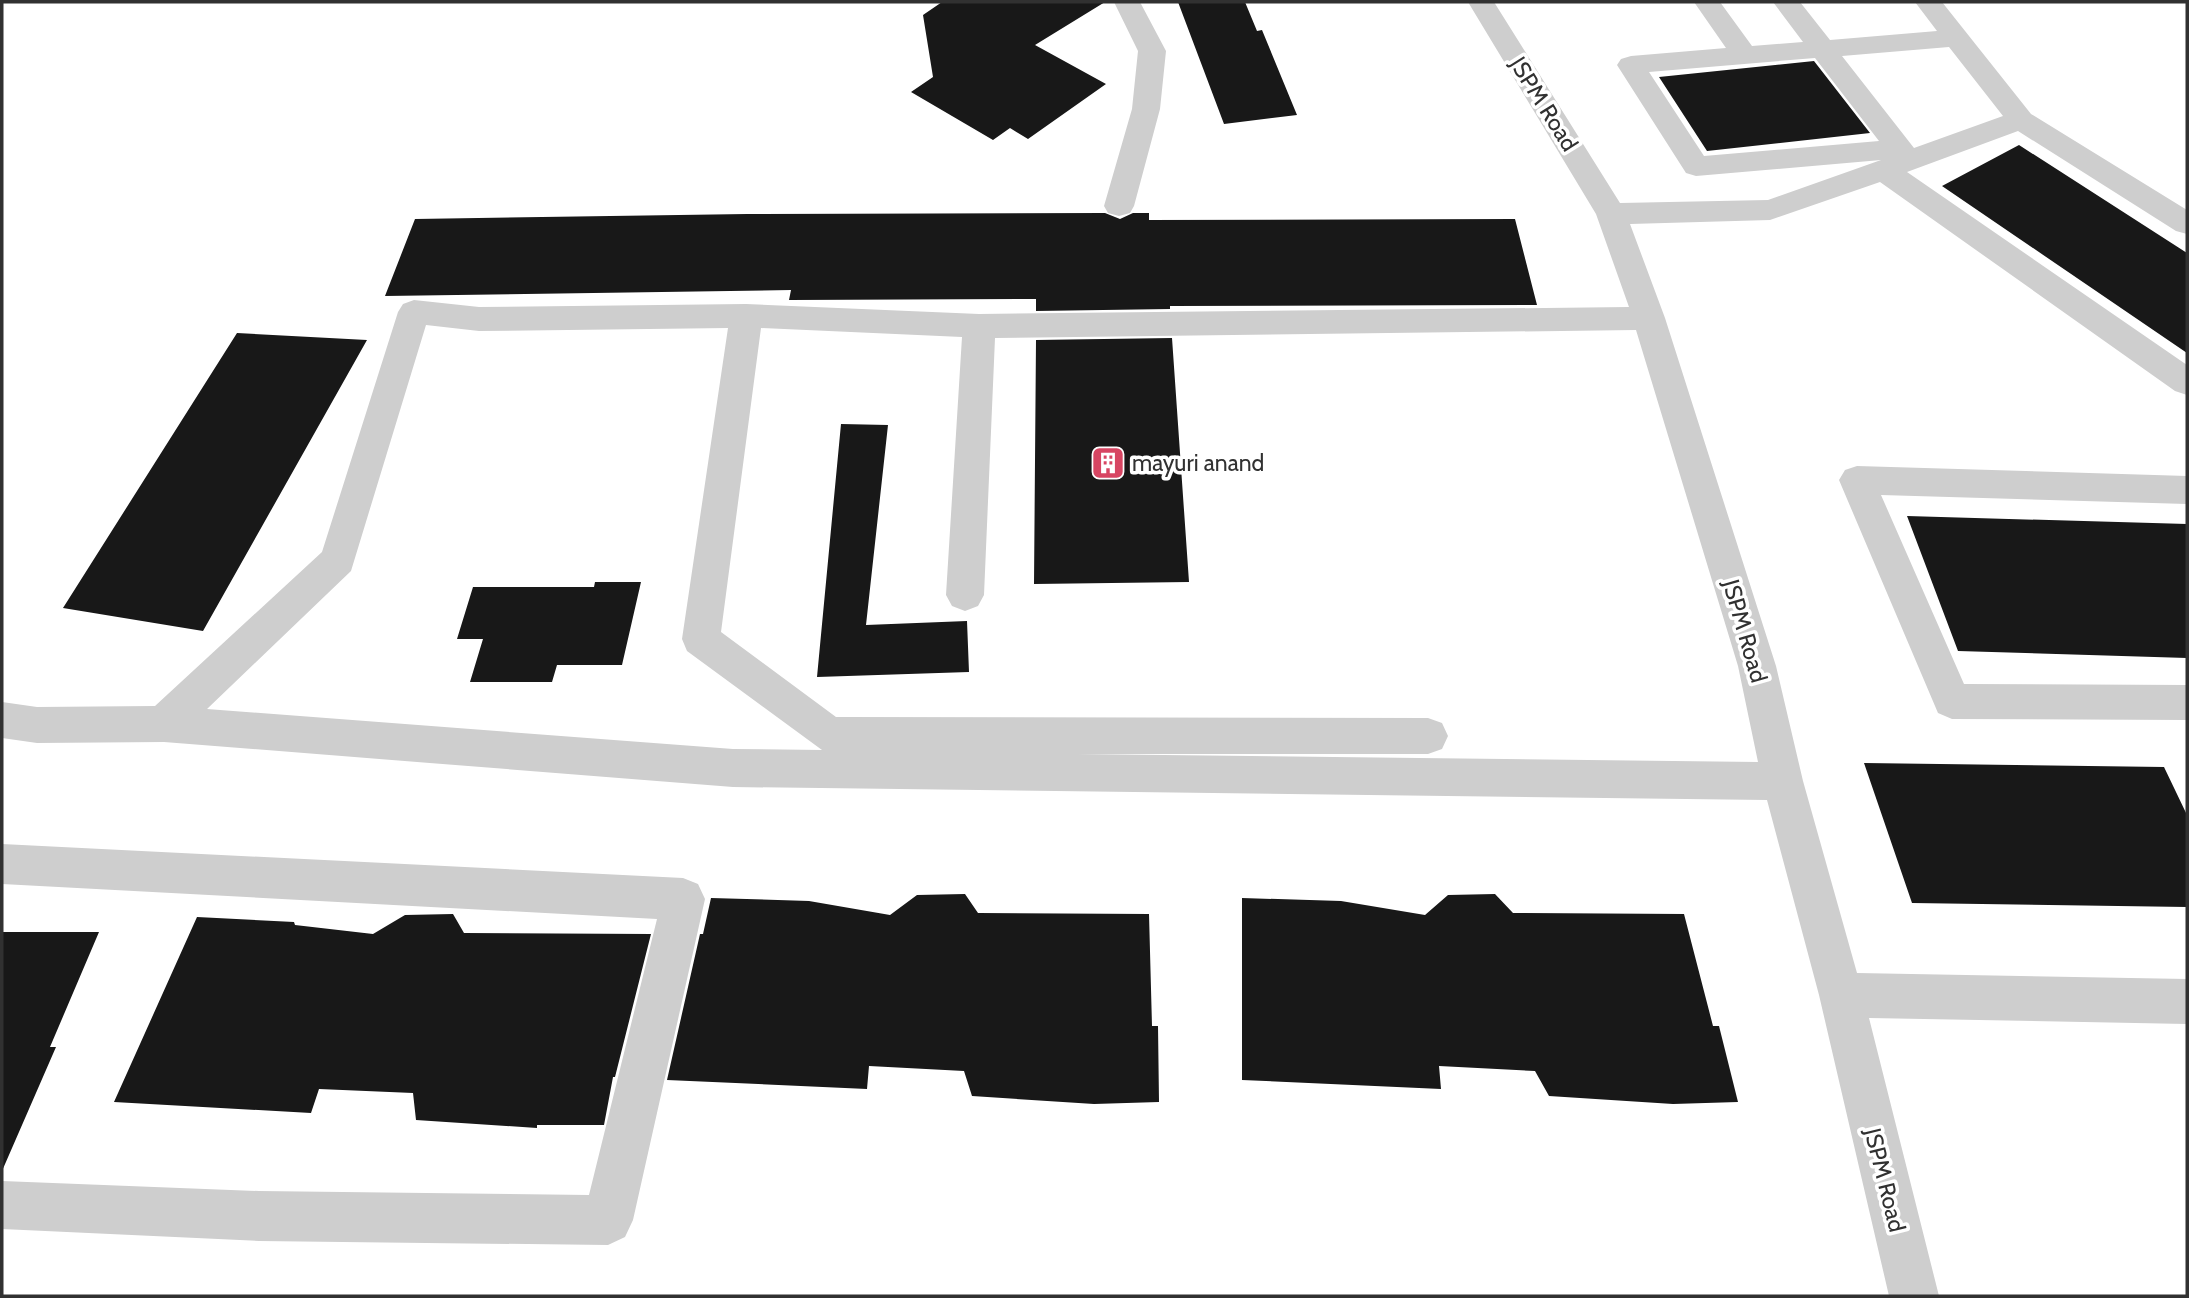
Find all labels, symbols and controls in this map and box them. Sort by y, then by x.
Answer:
street label: JSPM Road [1504,51,1584,156]
building icon: mayuri anand [1089,444,1127,482]
place label: mayuri anand [1132,449,1264,477]
street label: JSPM Road [1717,575,1773,686]
street label: JSPM Road [1858,1124,1911,1235]

